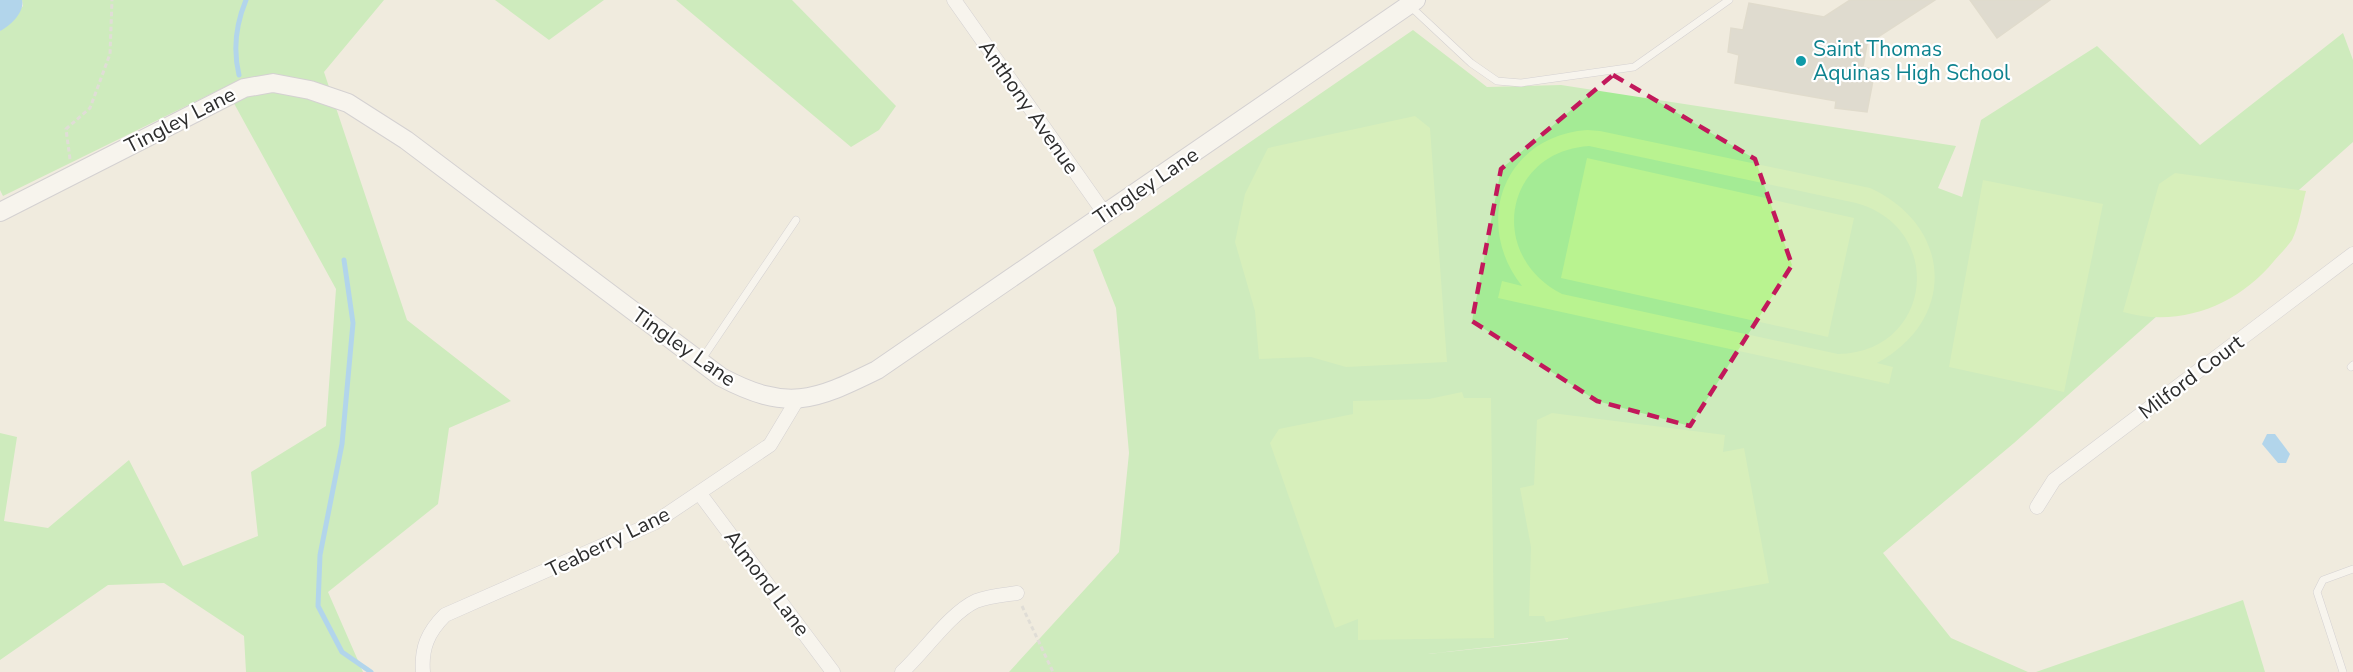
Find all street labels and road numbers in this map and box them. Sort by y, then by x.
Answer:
street label: Anthony Avenue [972,34,1086,180]
street label: Tingley Lane [120,80,240,160]
street label: Tingley Lane [1088,141,1204,231]
street label: Tingley Lane [627,301,741,393]
street label: Milford Court [2133,328,2250,426]
street label: Teaberry Lane [542,500,674,584]
street label: Almond Lane [718,524,816,642]

